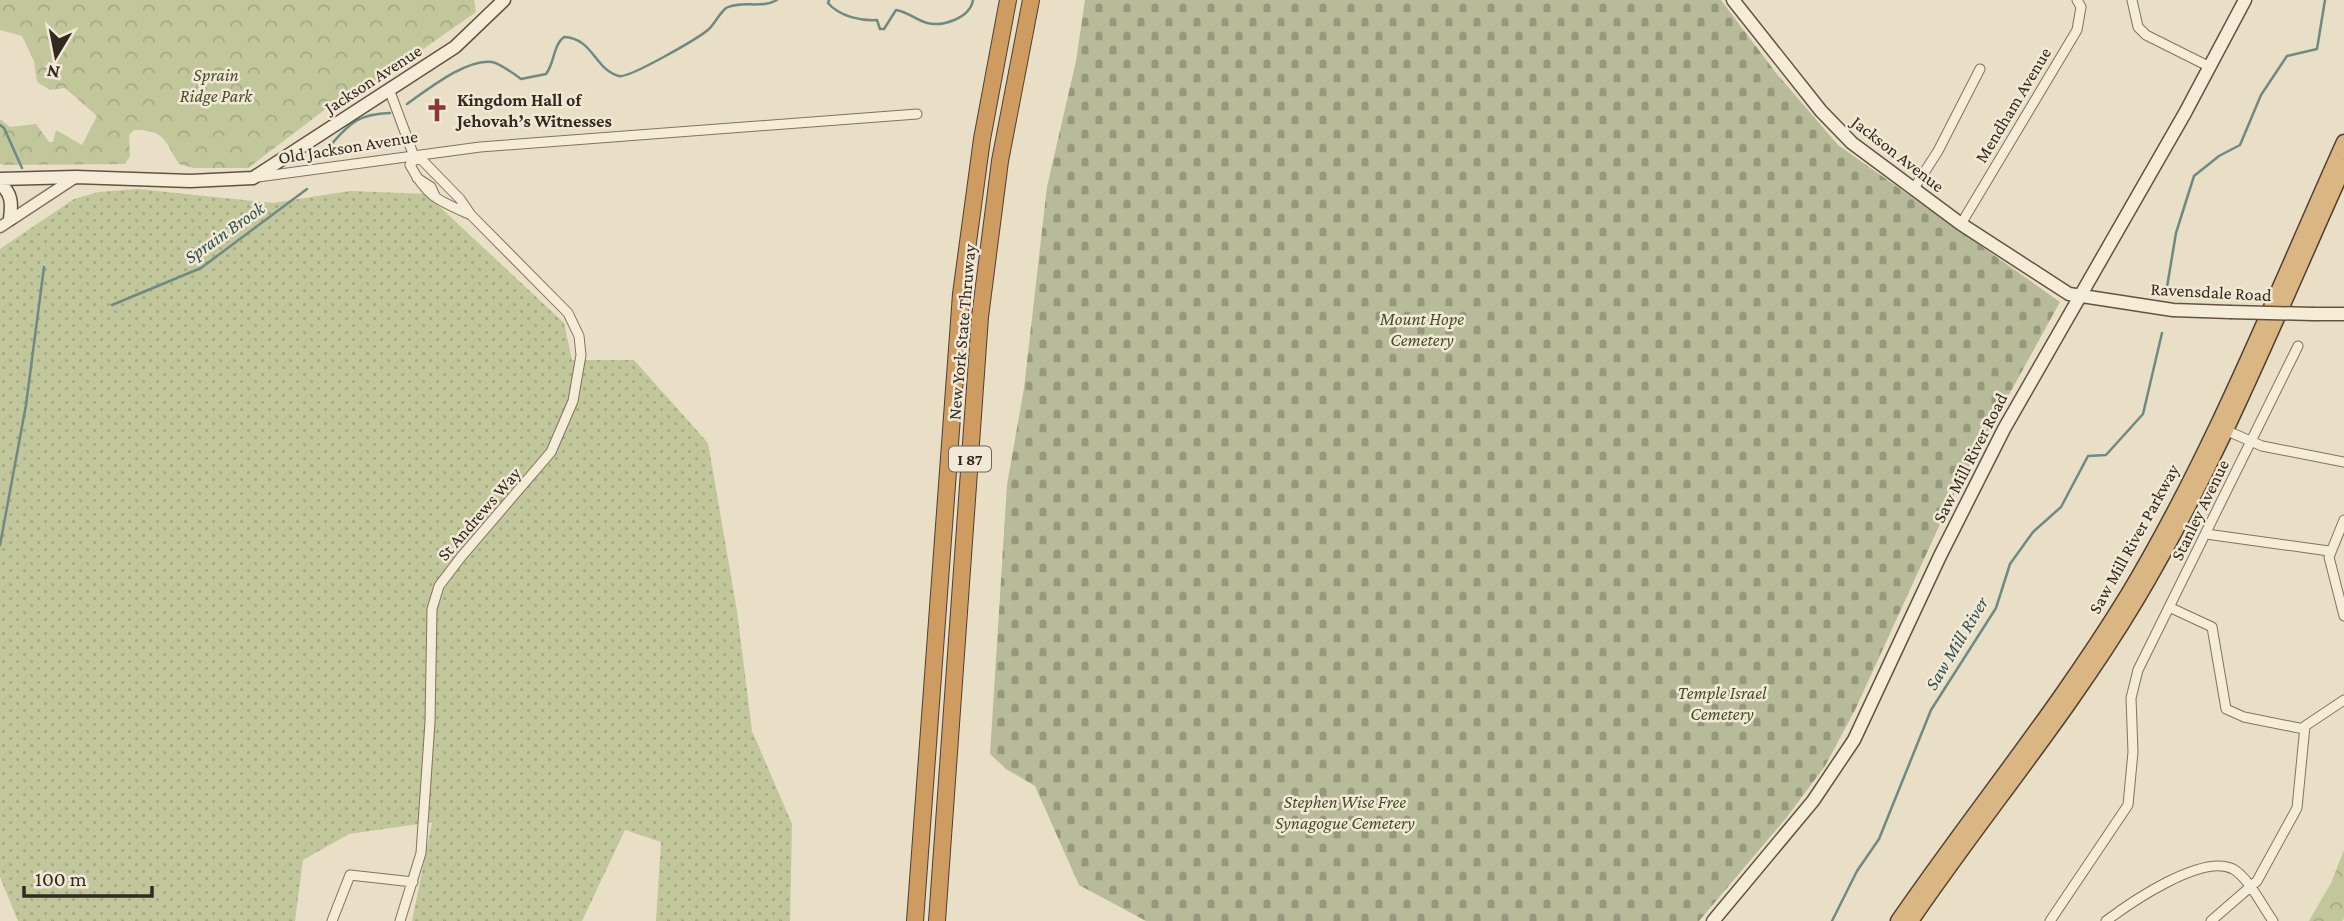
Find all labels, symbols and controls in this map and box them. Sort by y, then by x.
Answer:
north arrow [21,21,91,91]
street label: Jackson Avenue [319,40,425,119]
street label: Mendham Avenue [1971,44,2055,166]
text: N [45,61,61,84]
park label: Sprain Ridge Park [180,65,253,106]
place label: Kingdom Hall of Jehovah’s Witnesses [455,90,612,131]
church icon: Kingdom Hall of Jehovah’s Witnesses [423,96,451,124]
street label: Jackson Avenue [1846,111,1948,196]
street label: Old Jackson Avenue [277,126,419,168]
water label: Sprain Brook [180,197,269,268]
street label: New York State Thruway [944,243,980,421]
street label: Ravensdale Road [2150,279,2273,305]
park label: Mount Hope Cemetery [1379,309,1464,350]
street label: Saw Mill River Road [1929,389,2012,526]
road number: I 87 [949,446,991,472]
street label: Stanley Avenue [2167,456,2233,564]
street label: Saw Mill River Parkway [2085,460,2184,617]
street label: St Andrews Way [433,463,525,565]
water label: Saw Mill River [1921,592,1993,693]
park label: Temple Israel Cemetery [1678,683,1767,724]
park label: Stephen Wise Free Synagogue Cemetery [1275,792,1415,833]
scale bar [24,855,152,899]
text: 100 m [35,867,87,891]

